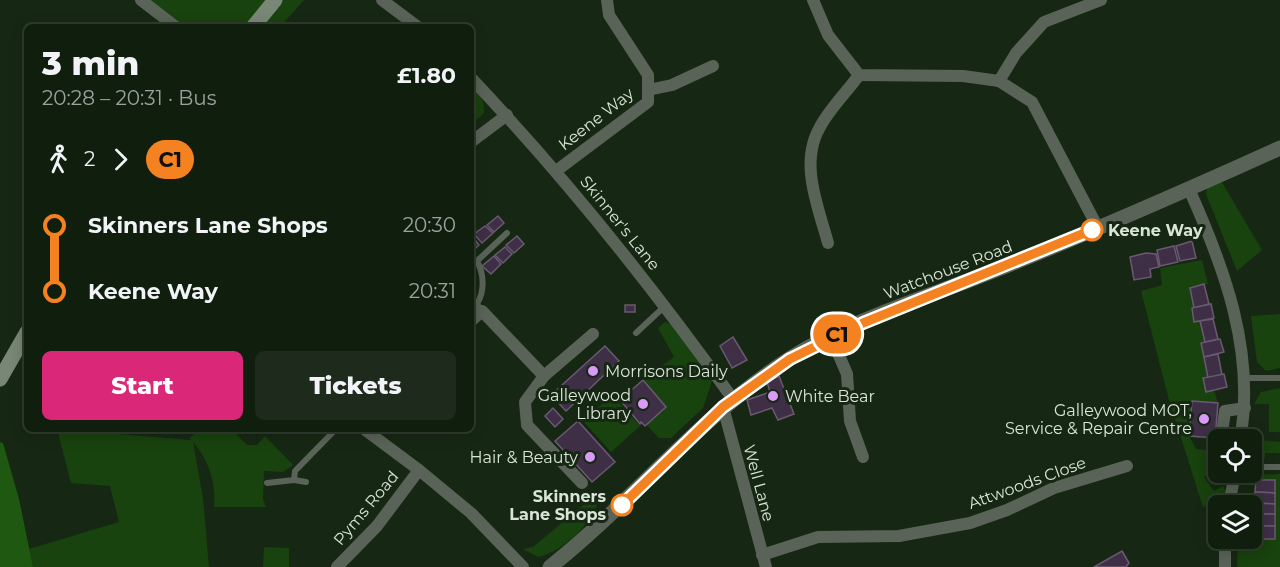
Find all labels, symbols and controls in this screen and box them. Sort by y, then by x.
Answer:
text: 3 min [42,43,139,83]
text: £1.80 [397,62,456,89]
street label: Keene Way [555,84,637,154]
text: 20:28 – 20:31 · Bus [42,86,217,110]
icon: walk [42,143,75,176]
icon: forward [104,143,137,176]
text: 2 [84,147,95,171]
text: C1 [158,147,182,172]
street label: Skinner's Lane [576,172,664,274]
text: Skinners Lane Shops [88,212,328,239]
text: 20:30 [403,213,456,237]
marker: Keene Way [1081,219,1103,241]
place label: Keene Way [1108,221,1203,240]
street label: Watchouse Road [881,237,1015,303]
text: Keene Way [88,278,218,305]
text: 20:31 [409,279,456,303]
line badge: C1 [810,314,864,354]
text: C1 [825,322,849,347]
button: Start [42,351,243,420]
button: Tickets [255,351,456,420]
place label: Morrisons Daily [605,362,728,381]
marker: Morrisons Daily [586,364,600,378]
place label: Galleywood Library [538,386,631,423]
place label: White Bear [785,387,875,406]
marker: White Bear [766,389,780,403]
marker: Galleywood Library [636,397,650,411]
place label: Galleywood MOT, Service & Repair Centre [1005,401,1192,438]
marker: Galleywood MOT, Service & Repair Centre [1197,412,1211,426]
map controls [1208,429,1262,549]
button: locate [1208,429,1262,483]
street label: Well Lane [740,443,778,523]
place label: Hair & Beauty [469,448,578,467]
marker: Hair & Beauty [583,450,597,464]
street label: Attwoods Close [966,453,1088,513]
street label: Pyms Road [329,467,403,549]
place label: Skinners Lane Shops [509,487,607,524]
marker: Skinners Lane Shops [611,494,633,516]
button: layers [1208,495,1262,549]

